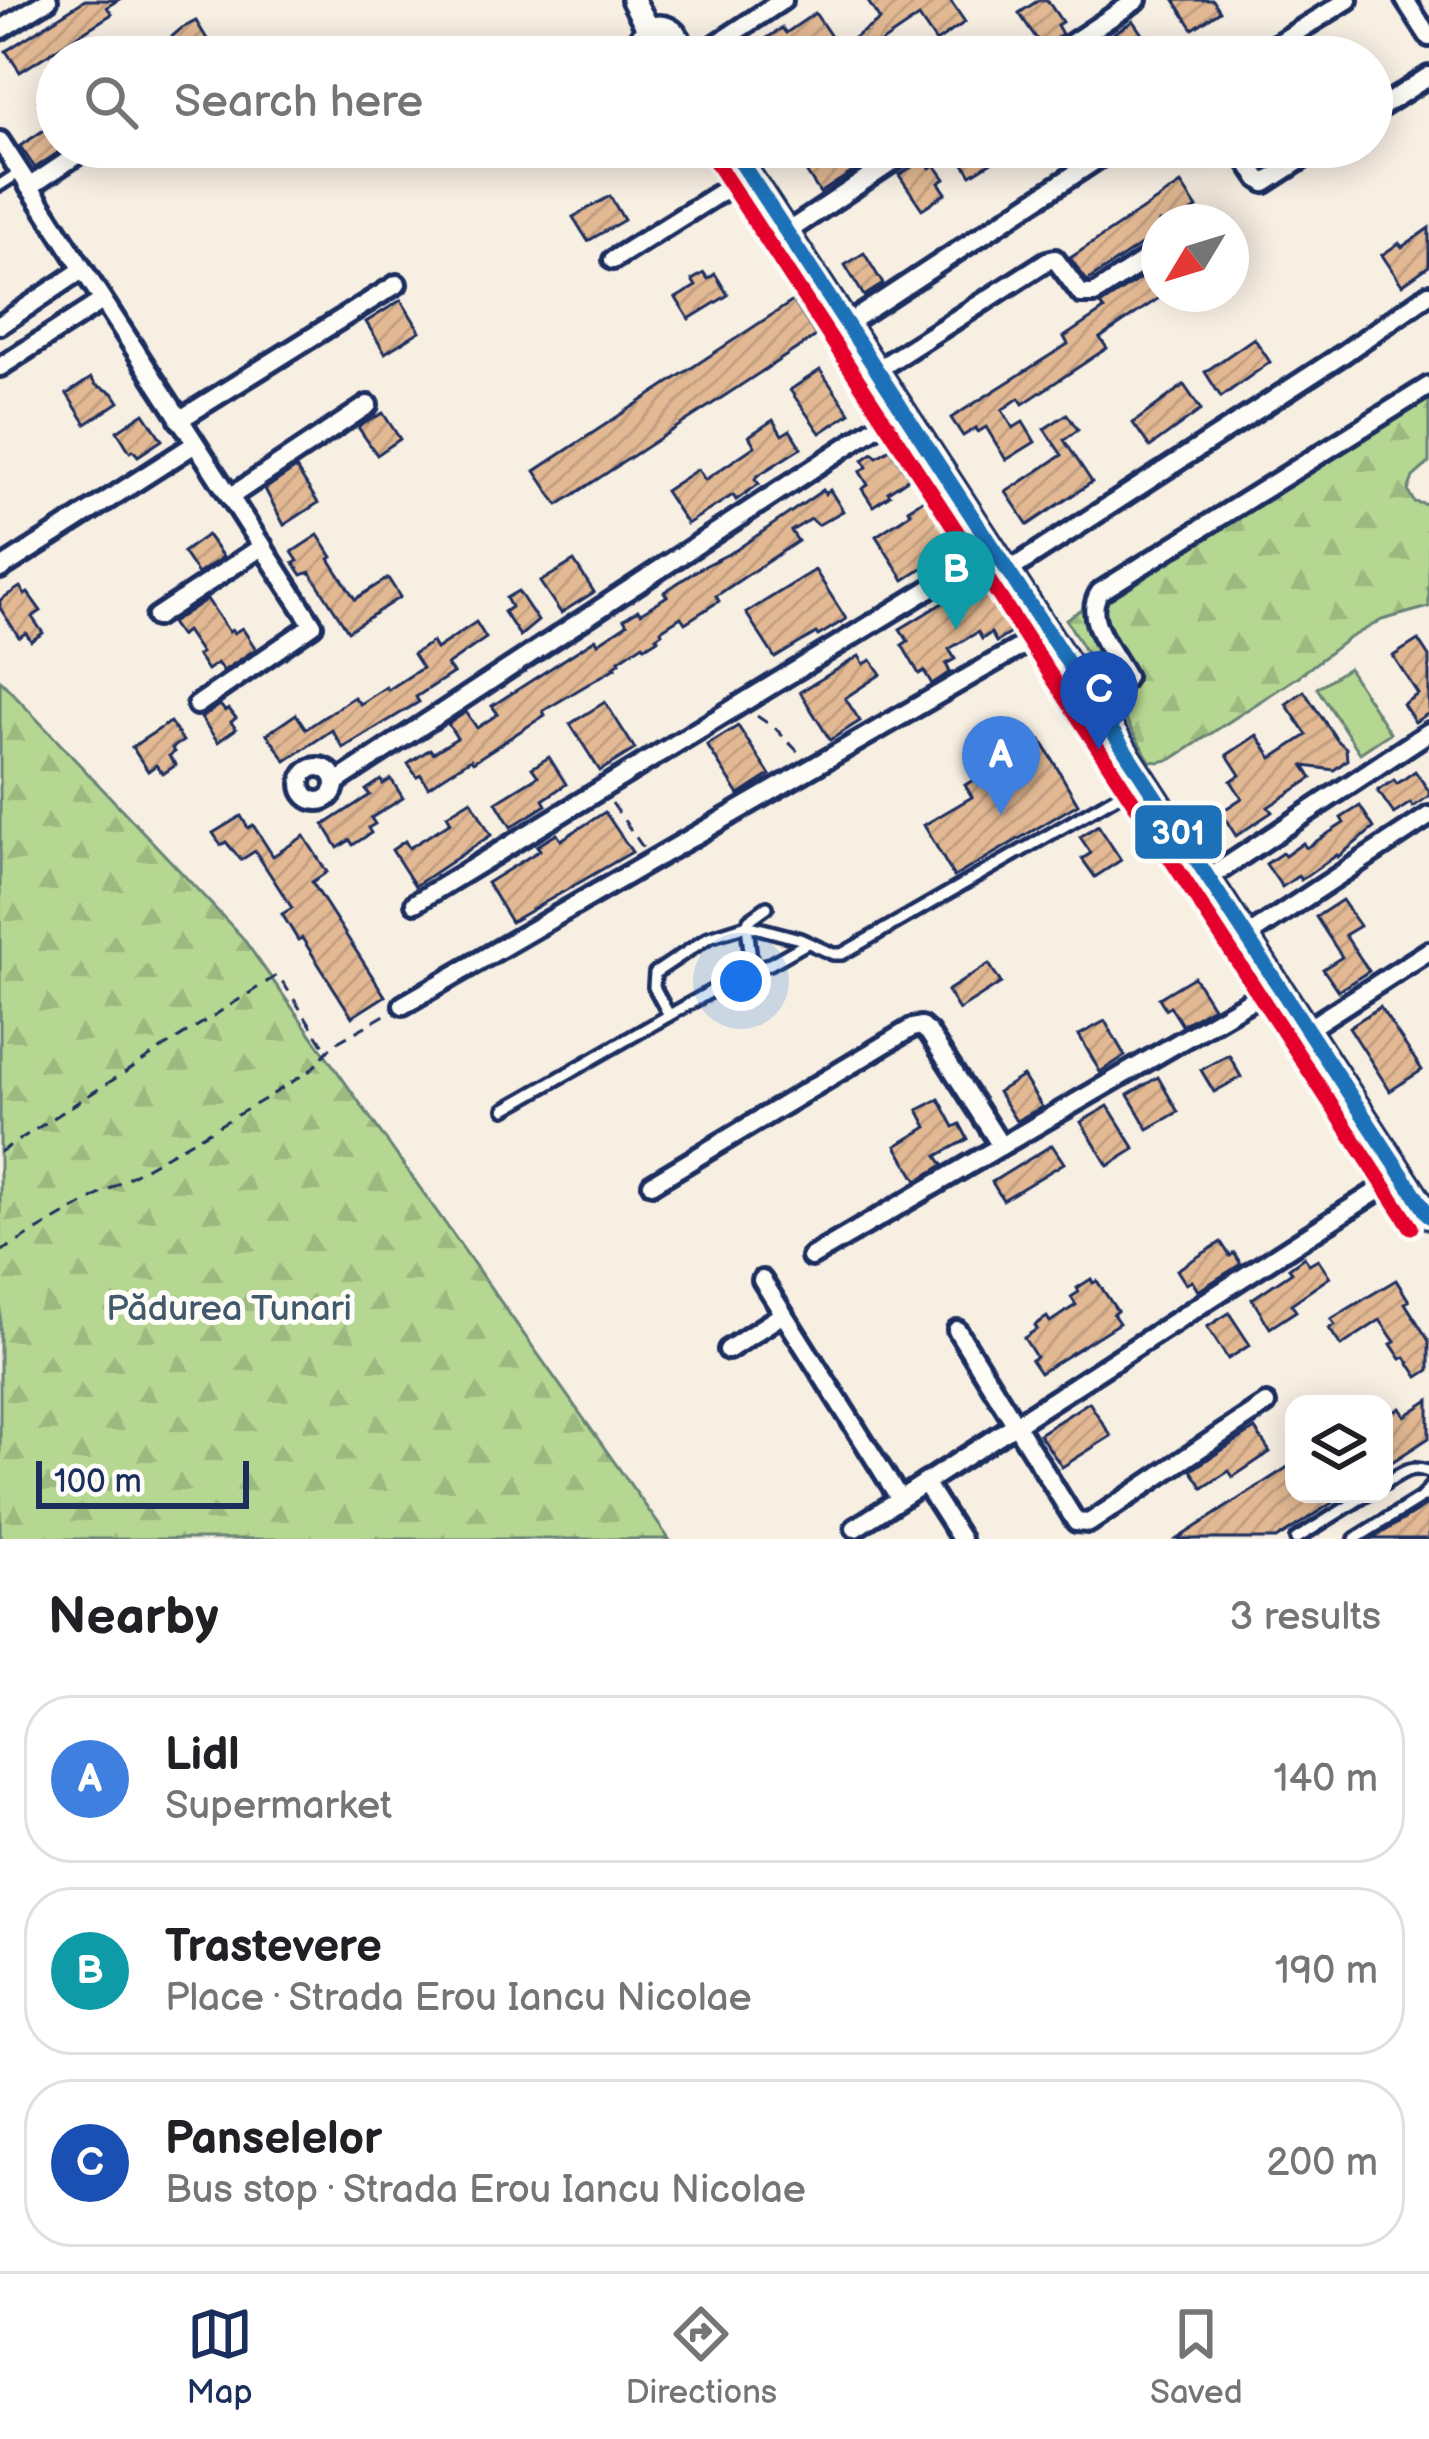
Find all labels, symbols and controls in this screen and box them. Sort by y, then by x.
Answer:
search box [36,36,1393,168]
icon: search [78,69,144,135]
text: Search here [174,75,423,130]
north arrow [1141,204,1249,312]
pin: B [917,531,995,630]
pin: C [1060,651,1138,750]
pin: A [962,716,1040,815]
line badge: 301 [1133,803,1224,861]
text: 301 [1151,814,1205,854]
your location [711,951,771,1011]
park label: Pădurea Tunari [106,1288,352,1331]
map controls [1285,1395,1393,1503]
button: layers [1285,1395,1393,1503]
scale bar [36,1455,249,1508]
text: 100 m [54,1462,142,1502]
text: Nearby [48,1587,219,1648]
text: 3 results [1229,1594,1381,1641]
text: Lidl [165,1728,240,1783]
text: A [78,1756,102,1803]
text: 140 m [1273,1756,1378,1803]
text: Supermarket [165,1783,392,1830]
text: Trastevere [165,1920,382,1975]
text: B [76,1948,104,1995]
text: 190 m [1275,1948,1378,1995]
text: Place · Strada Erou Iancu Nicolae [165,1975,752,2022]
text: Panselelor [165,2112,382,2167]
text: C [76,2140,104,2187]
text: 200 m [1266,2140,1378,2187]
text: Bus stop · Strada Erou Iancu Nicolae [165,2167,806,2214]
tab: Map [186,2301,253,2413]
tab: Directions [625,2301,777,2413]
tab: Saved [1150,2301,1243,2413]

